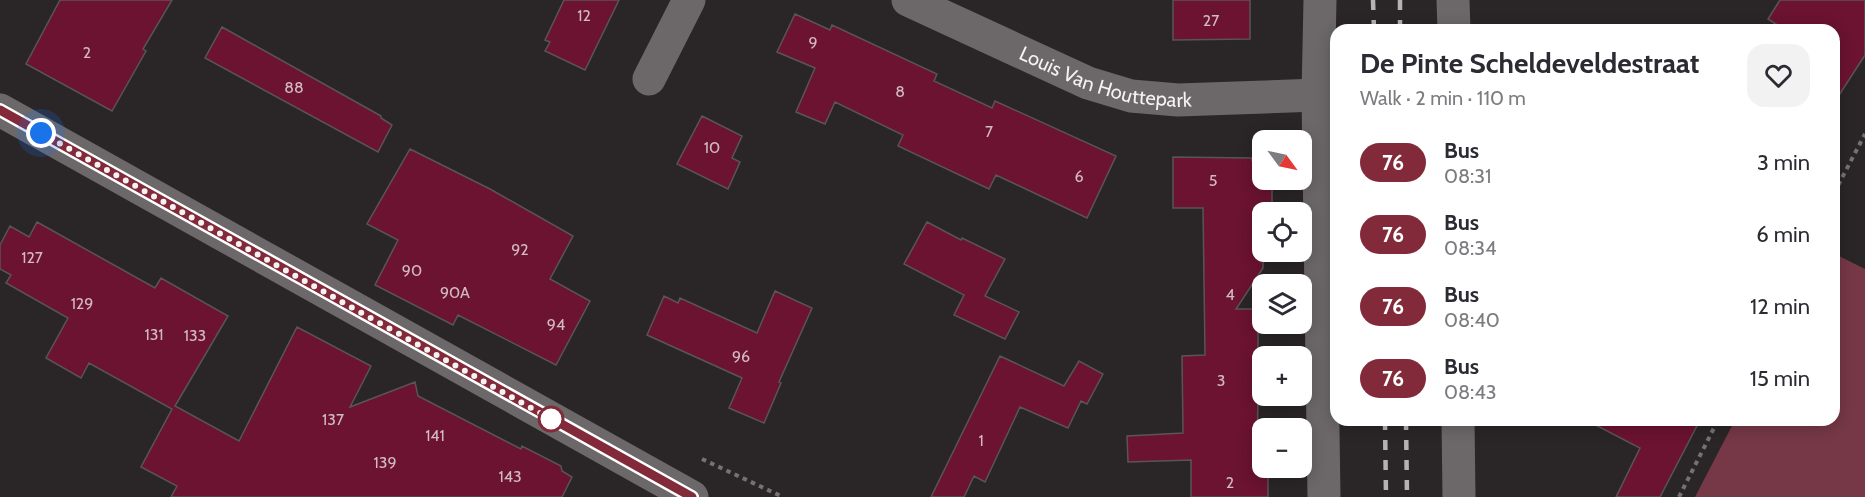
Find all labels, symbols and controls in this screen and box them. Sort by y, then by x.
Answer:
house number: 12 [577,6,591,25]
house number: 27 [1203,11,1219,30]
house number: 9 [808,33,818,52]
street label: Louis Van Houttepark [1016,41,1192,112]
house number: 2 [83,43,91,62]
button: heart [1747,44,1810,107]
text: De Pinte Scheldeveldestraat [1360,46,1699,80]
house number: 88 [284,78,304,97]
house number: 8 [895,82,905,101]
text: Walk · 2 min · 110 m [1360,86,1526,110]
your location [26,118,56,148]
house number: 7 [985,122,993,141]
north arrow [1252,130,1312,190]
map controls [1252,130,1312,478]
text: Bus [1444,137,1479,164]
house number: 10 [704,138,720,157]
text: 3 min [1757,149,1810,176]
text: 76 [1382,150,1404,175]
text: 08:31 [1444,164,1492,188]
house number: 6 [1074,167,1084,186]
house number: 5 [1209,171,1217,190]
button: locate [1252,202,1312,262]
text: Bus [1444,209,1479,236]
text: 6 min [1756,221,1810,248]
text: 76 [1382,222,1404,247]
text: 08:34 [1444,236,1497,260]
house number: 92 [511,240,529,259]
house number: 127 [21,248,43,267]
house number: 90 [402,261,422,280]
button: layers [1252,274,1312,334]
text: Bus [1444,281,1479,308]
house number: 90A [440,283,470,302]
house number: 4 [1225,285,1235,304]
text: 12 min [1750,293,1810,320]
house number: 129 [71,294,93,313]
text: 76 [1382,294,1404,319]
text: 08:40 [1444,308,1500,332]
house number: 94 [547,315,565,334]
house number: 131 [144,325,164,344]
house number: 133 [184,326,206,345]
button: + [1252,346,1312,406]
house number: 96 [732,347,750,366]
text: Bus [1444,353,1479,380]
text: 15 min [1750,365,1810,392]
text: 76 [1382,366,1404,391]
house number: 3 [1217,371,1225,390]
text: 08:43 [1444,380,1497,404]
unlabelled marker [538,406,564,432]
house number: 137 [322,410,344,429]
button: − [1252,418,1312,478]
house number: 141 [425,426,445,445]
house number: 1 [978,431,984,450]
house number: 139 [374,453,396,472]
house number: 143 [498,467,522,486]
house number: 2 [1226,473,1234,492]

